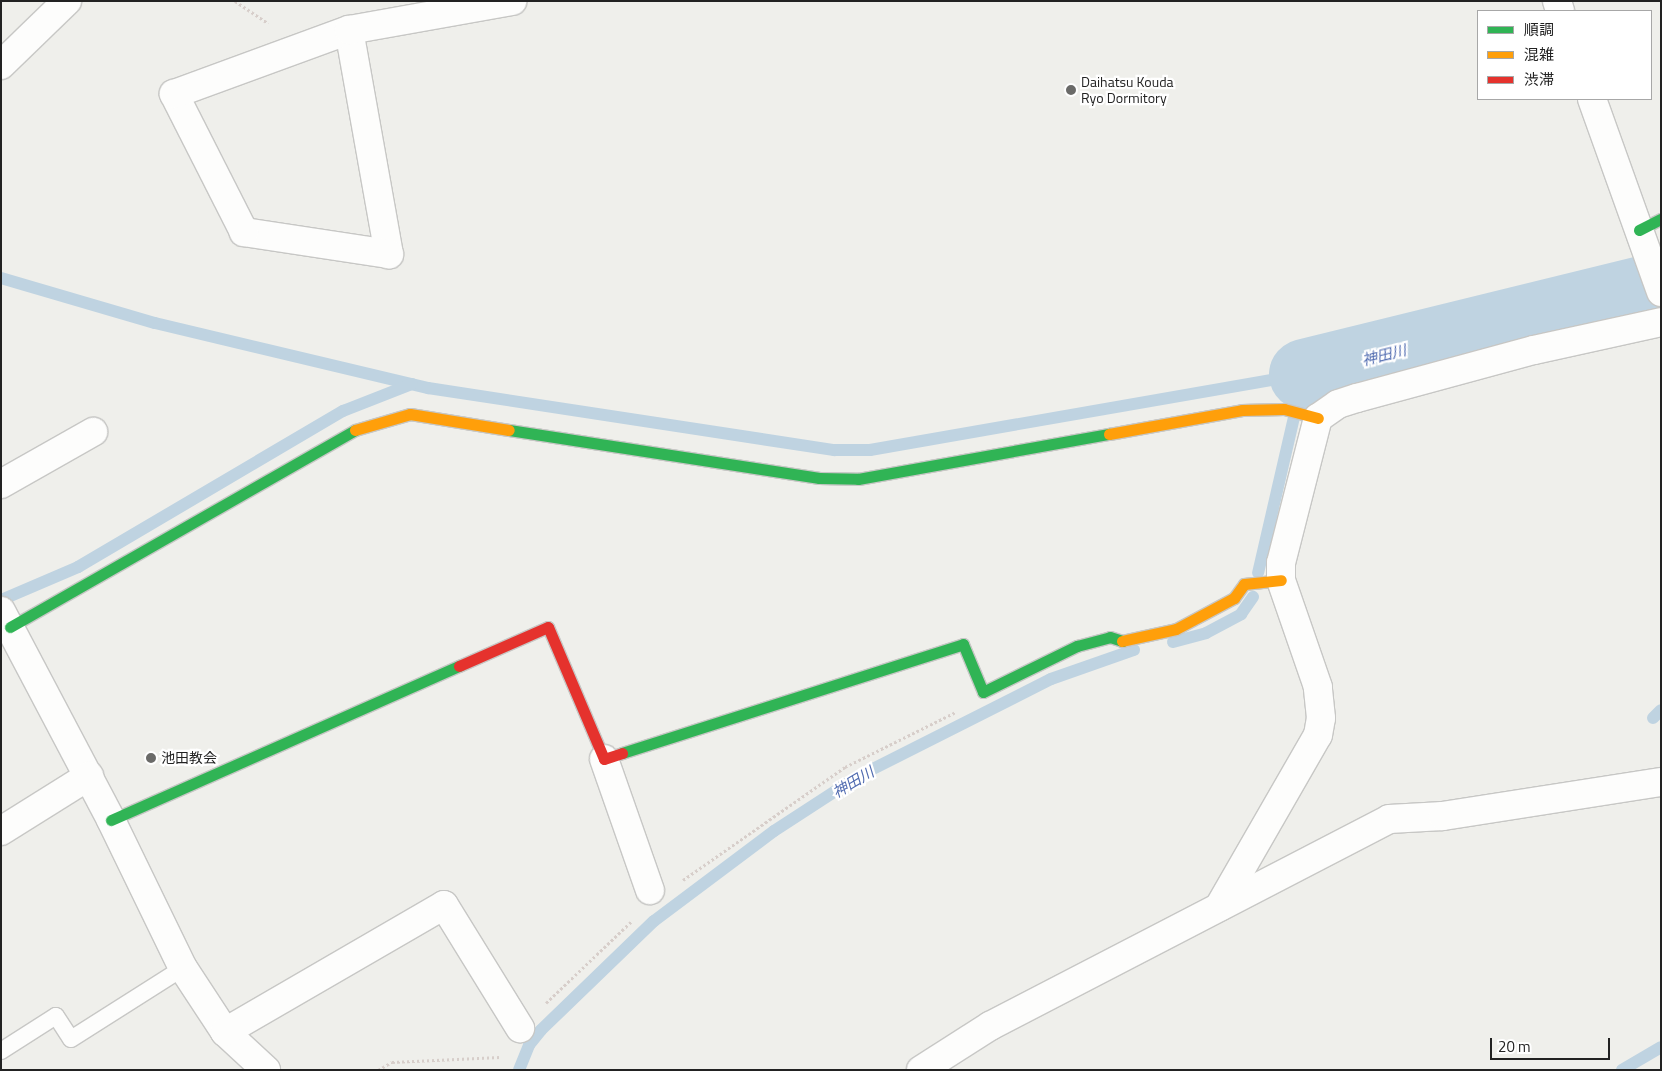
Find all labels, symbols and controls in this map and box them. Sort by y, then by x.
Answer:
legend [1477,10,1652,100]
text: 順調 [1524,18,1554,41]
text: 混雑 [1524,43,1554,66]
text: 渋滞 [1524,68,1554,91]
place label: Daihatsu Kouda Ryo Dormitory [1081,74,1174,106]
marker: Daihatsu Kouda Ryo Dormitory [1065,84,1077,96]
water label: 神田川 [1360,341,1408,369]
place label: 池田教会 [161,750,217,766]
marker: 池田教会 [145,752,157,764]
water label: 神田川 [829,763,877,801]
scale bar [1492,1028,1612,1060]
text: 20 m [1498,1035,1531,1058]

